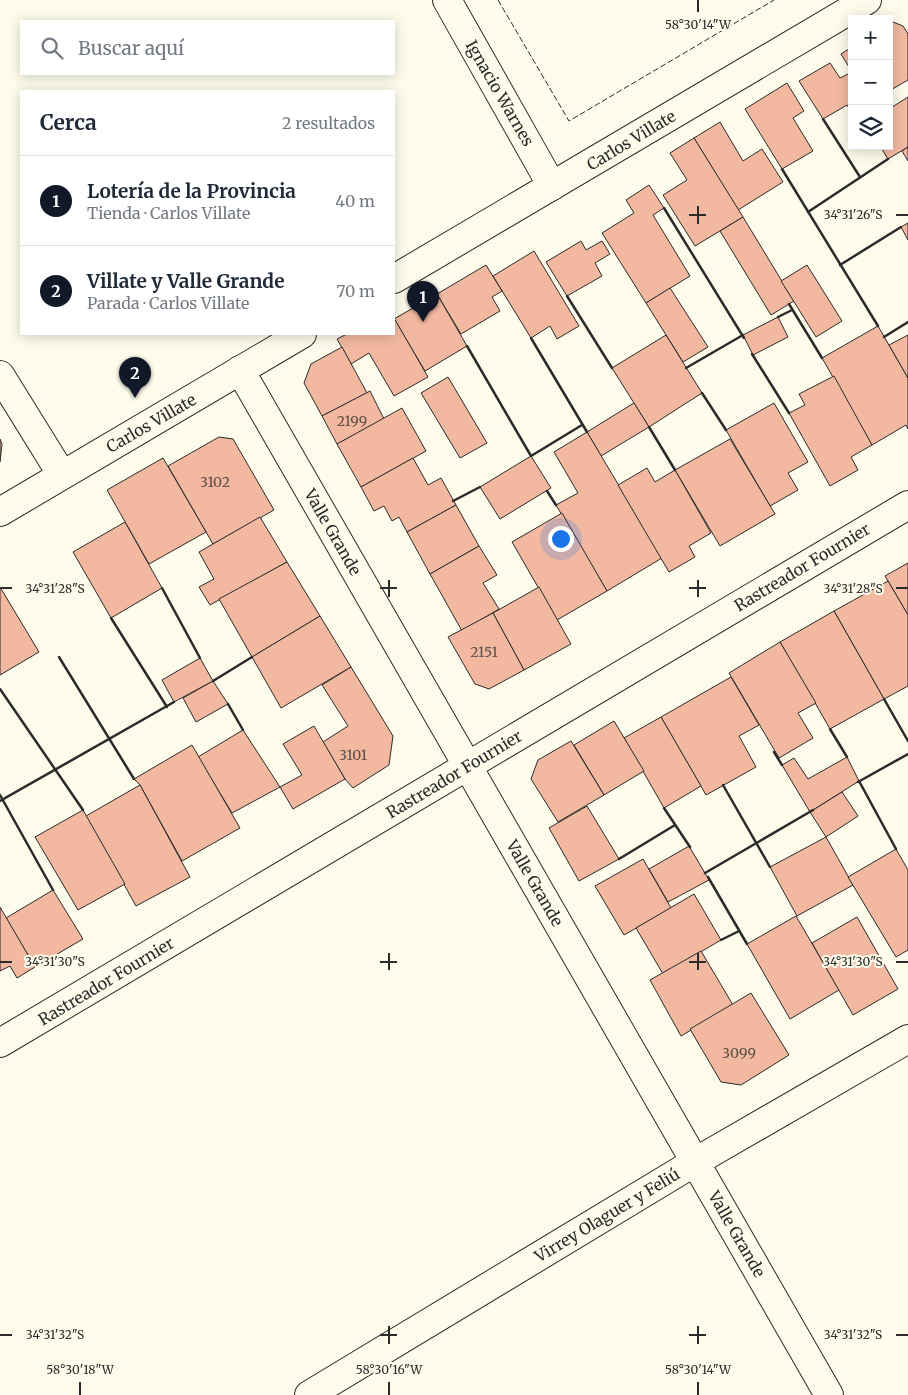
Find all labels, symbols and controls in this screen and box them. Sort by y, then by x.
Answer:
map controls [848,15,893,150]
button: + [848,15,893,60]
text: 58°30'14"W [665,17,732,32]
search box [20,20,395,75]
icon: search [38,34,66,62]
text: Buscar aquí [78,36,184,60]
street label: Ignacio Warnes [462,36,538,150]
button: − [848,60,893,105]
button: layers [848,105,893,150]
street label: Carlos Villate [583,106,679,174]
text: Cerca [40,109,97,136]
text: 2 resultados [282,113,375,133]
text: Lotería de la Provincia [87,179,296,203]
text: 1 [52,191,60,211]
text: 40 m [335,191,375,211]
text: Tienda · Carlos Villate [87,203,250,223]
text: 34°31'26"S [824,207,882,222]
text: Villate y Valle Grande [87,269,284,293]
text: 2 [51,281,61,301]
text: 70 m [336,281,375,301]
pin: 1 [407,281,439,322]
text: Parada · Carlos Villate [87,293,249,313]
pin: 2 [119,357,151,398]
street label: Carlos Villate [103,389,199,457]
house number: 2199 [337,412,367,430]
house number: 3102 [200,473,230,491]
street label: Valle Grande [300,484,366,579]
street label: Rastreador Fournier [731,519,873,615]
your location [548,526,574,552]
text: 34°31'28"S [25,581,85,596]
text: 34°31'28"S [823,581,883,596]
house number: 2151 [470,643,498,661]
street label: Rastreador Fournier [383,726,525,822]
house number: 3101 [339,746,367,764]
street label: Valle Grande [502,835,568,930]
street label: Rastreador Fournier [35,933,177,1029]
text: 34°31'30"S [25,954,85,969]
text: 34°31'30"S [823,954,883,969]
house number: 3099 [722,1044,756,1062]
street label: Virrey Olaguer y Feliú [530,1164,683,1267]
street label: Valle Grande [704,1186,770,1281]
text: 34°31'32"S [26,1327,84,1342]
text: 34°31'32"S [824,1327,882,1342]
text: 58°30'18"W [46,1362,115,1377]
text: 58°30'16"W [356,1362,423,1377]
text: 58°30'14"W [665,1362,732,1377]

